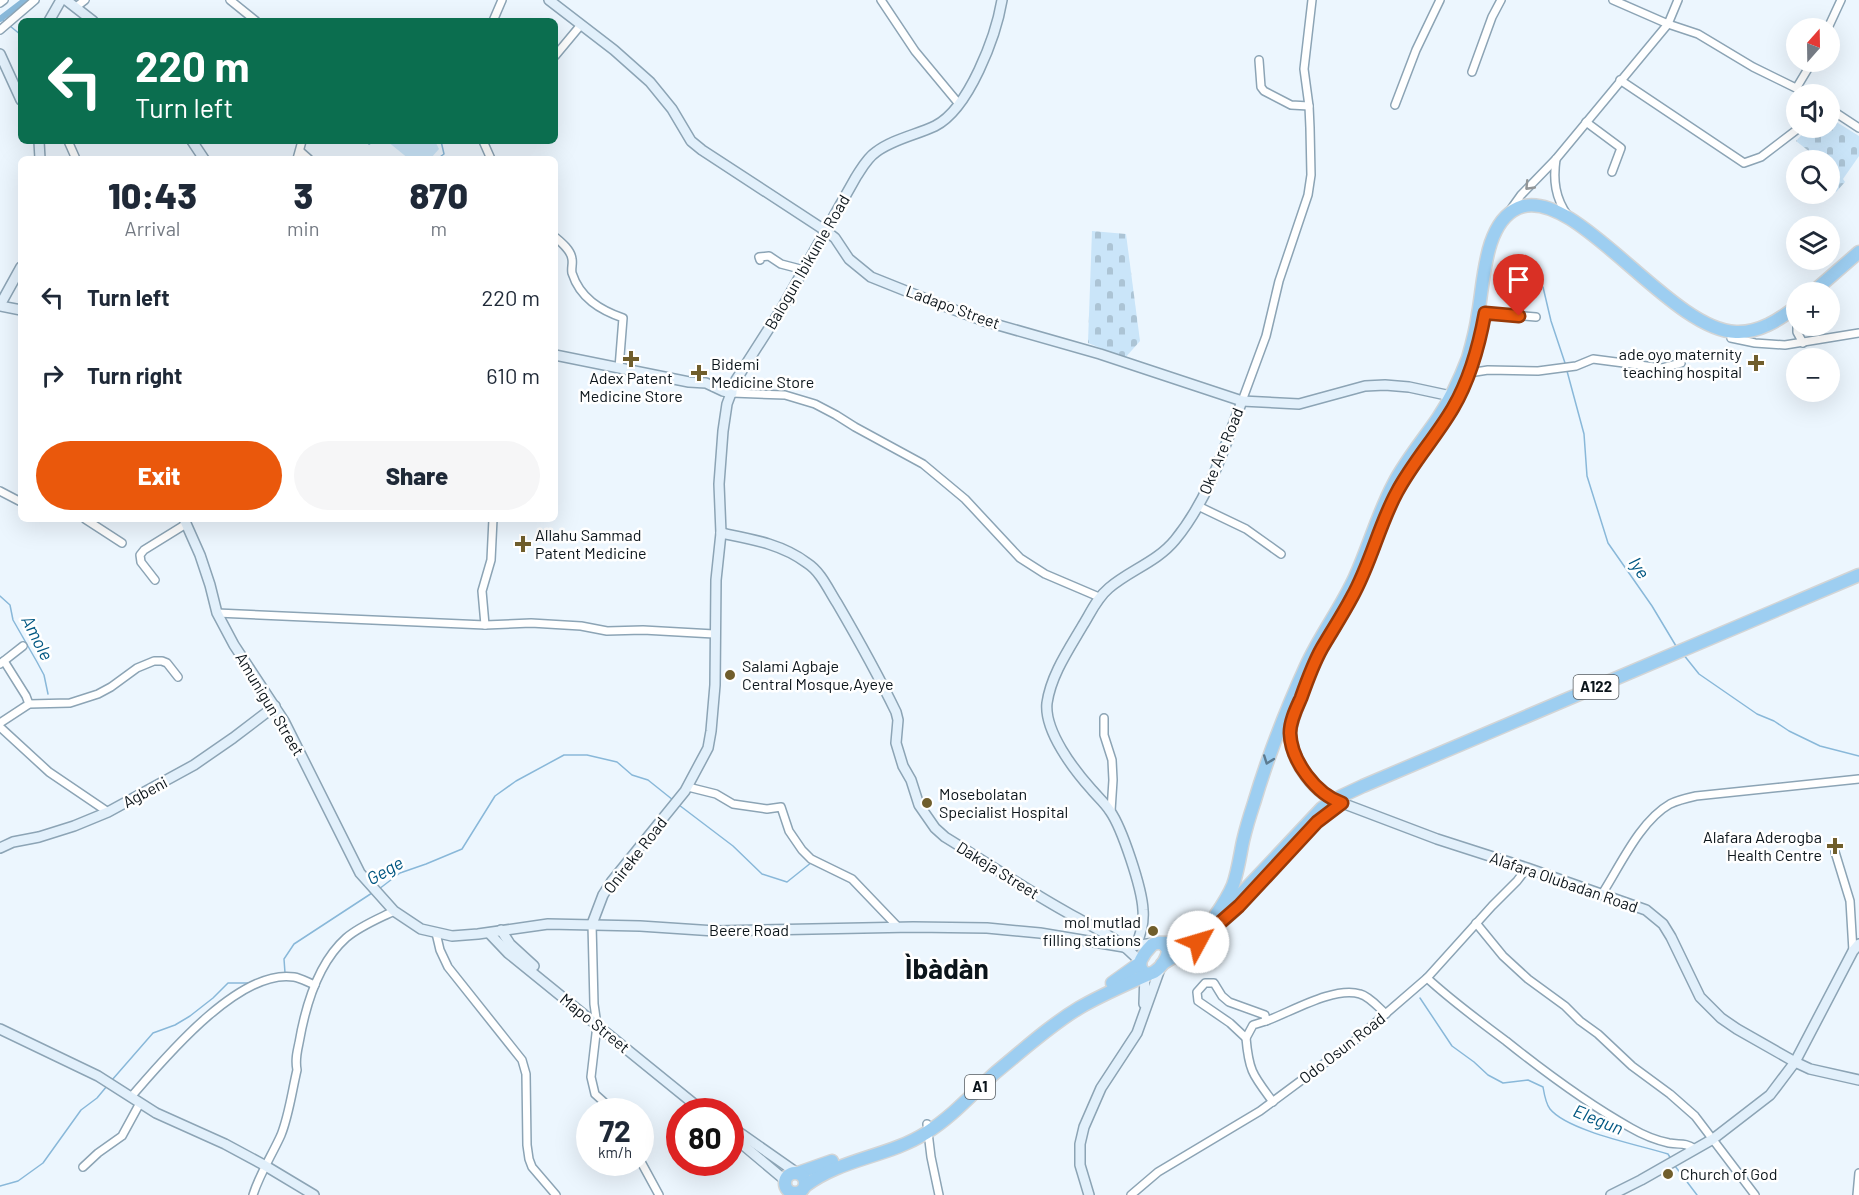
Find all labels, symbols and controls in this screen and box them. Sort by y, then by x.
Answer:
north arrow [1786,18,1840,72]
map controls [1786,18,1840,402]
text: 220 m [135,40,249,90]
icon: left [36,42,114,120]
button: sound [1786,84,1840,138]
text: Turn left [135,91,233,123]
button: search [1786,150,1840,204]
text: 10:43 [108,173,197,216]
text: 3 [293,173,313,216]
text: 870 [409,173,468,216]
one-way arrow [1526,179,1537,190]
street label: Balogun Ibikunle Road [760,191,853,333]
text: Arrival [125,216,180,240]
text: min [287,216,319,240]
text: m [430,216,447,240]
button: layers [1786,216,1840,270]
pin [1493,254,1544,316]
icon: arrive [1502,263,1535,296]
icon: left [36,281,69,314]
street label: Ladapo Street [904,281,1003,332]
button: + [1786,282,1840,336]
text: Turn left [87,284,170,310]
text: 220 m [481,284,540,310]
place label: ade oyo maternity teaching hospital [1619,344,1743,381]
button: − [1786,348,1840,402]
marker: Adex Patent Medicine Store [624,352,638,366]
place label: Bidemi Medicine Store [711,354,814,391]
marker: ade oyo maternity teaching hospital [1747,354,1765,372]
icon: right [36,359,69,392]
text: Turn right [87,362,182,388]
text: 610 m [486,362,540,388]
marker: Bidemi Medicine Store [692,366,706,380]
place label: Adex Patent Medicine Store [579,368,683,405]
street label: Oke Are Road [1195,405,1247,497]
button: Exit [36,441,282,510]
button: Share [294,441,540,510]
place label: Allahu Sammad Patent Medicine [535,525,647,562]
marker: Allahu Sammad Patent Medicine [516,537,530,551]
water label: Iye [1625,552,1655,582]
water label: Amole [17,611,59,664]
street label: Amunigun Street [232,649,309,759]
place label: Salami Agbaje Central Mosque,Ayeye [742,656,894,693]
marker: Salami Agbaje Central Mosque,Ayeye [723,668,737,682]
road number: A122 [1574,675,1618,699]
one-way arrow [1263,754,1276,765]
street label: Agbeni [119,772,170,811]
place label: Mosebolatan Specialist Hospital [939,784,1068,821]
marker: Mosebolatan Specialist Hospital [920,796,934,810]
street label: Onireke Road [599,813,670,897]
place label: Alafara Aderogba Health Centre [1703,827,1822,864]
street label: Dakeja Street [954,837,1043,902]
marker: Alafara Aderogba Health Centre [1826,837,1844,855]
street label: Alafara Olubadan Road [1488,847,1641,916]
water label: Gege [362,851,407,889]
position arrow [1166,910,1230,974]
place label: mol mutlad filling stations [1043,912,1141,949]
street label: Beere Road [709,920,789,939]
marker: mol mutlad filling stations [1146,924,1160,938]
district label: Ìbàdàn [905,951,989,985]
street label: Mapo Street [557,989,634,1056]
street label: Odo Osun Road [1295,1008,1389,1087]
road number: A1 [965,1075,995,1099]
speed limit sign: 80 [666,1098,744,1176]
water label: Elegun [1570,1099,1627,1139]
text: 72 [599,1112,631,1148]
text: km/h [598,1143,632,1161]
place label: Church of God [1680,1164,1778,1183]
marker: Church of God [1661,1167,1675,1181]

